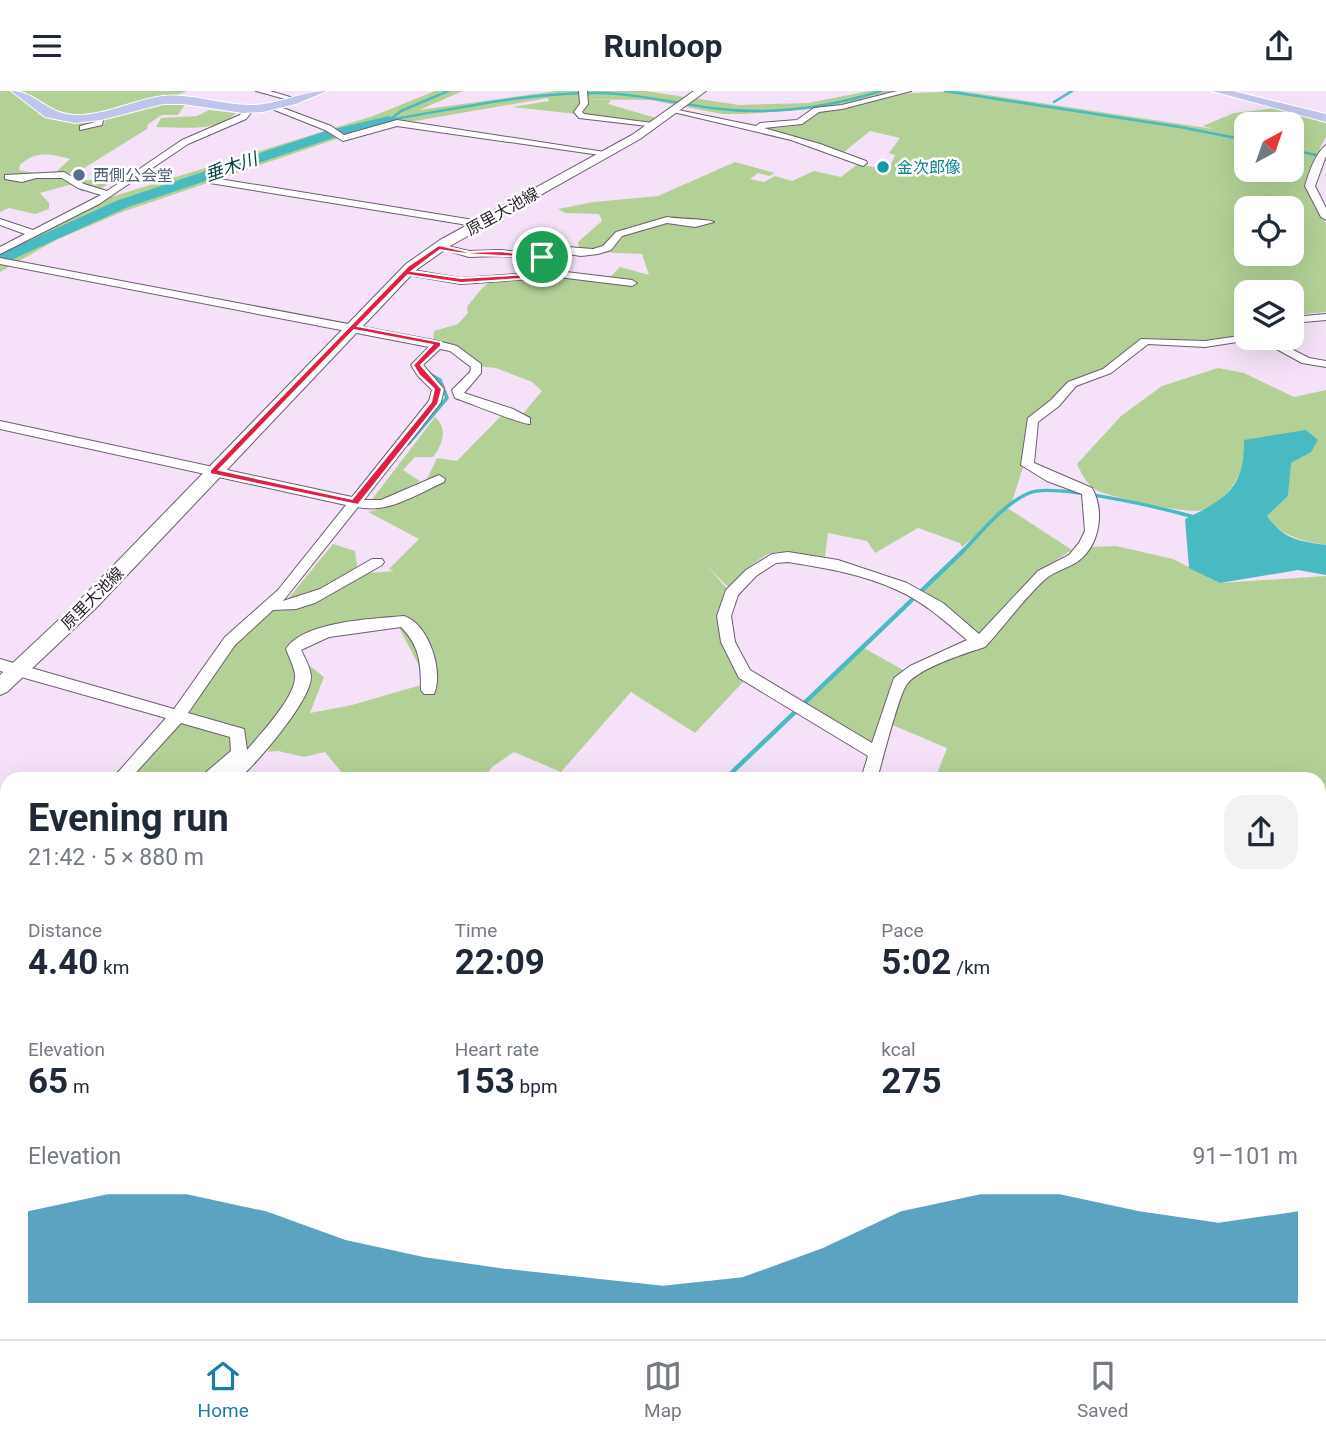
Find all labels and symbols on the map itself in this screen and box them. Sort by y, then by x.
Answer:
north arrow [1234,112,1304,182]
water label: 垂木川 [202,147,262,185]
place label: 金次郎像 [897,158,961,177]
marker: 金次郎像 [875,159,891,175]
place label: 西側公会堂 [93,166,173,185]
marker: 西側公会堂 [71,167,87,183]
street label: 原里大池線 [463,184,542,239]
pin [512,227,572,287]
street label: 原里大池線 [57,563,127,633]

